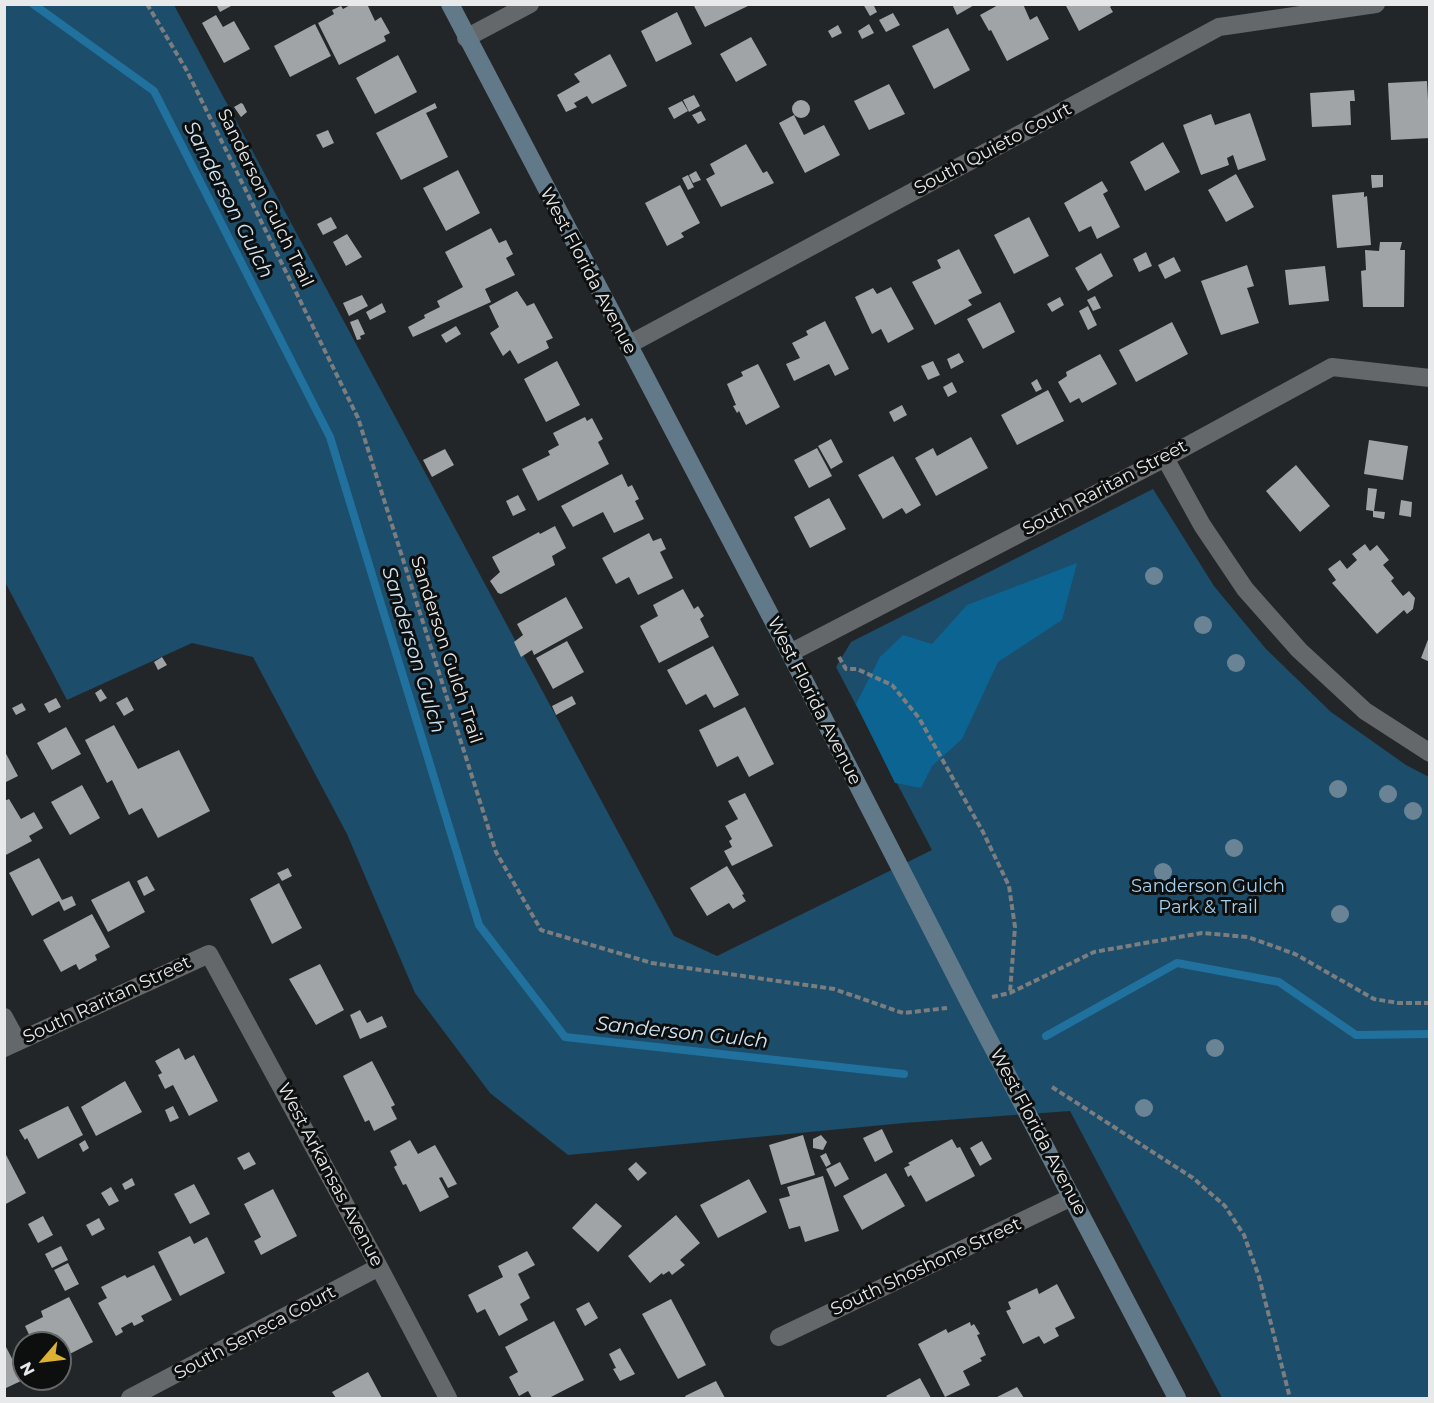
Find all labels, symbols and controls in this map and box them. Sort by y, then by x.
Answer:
street label: South Quieto Court [911,98,1075,200]
street label: Sanderson Gulch Trail [212,105,318,291]
water label: Sanderson Gulch [178,117,278,283]
street label: West Florida Avenue [535,184,641,358]
street label: South Raritan Street [1019,436,1191,540]
street label: Sanderson Gulch Trail [405,554,487,746]
water label: Sanderson Gulch [376,564,450,736]
street label: West Florida Avenue [762,613,866,789]
park label: Sanderson Gulch Park & Trail [1131,876,1285,918]
street label: South Raritan Street [20,952,194,1048]
water label: Sanderson Gulch [595,1012,769,1054]
street label: West Florida Avenue [985,1045,1091,1219]
street label: West Arkansas Avenue [272,1079,388,1271]
street label: South Shoshone Street [827,1213,1025,1321]
street label: South Seneca Court [171,1281,339,1385]
north arrow [12,1331,72,1391]
text: N [16,1359,39,1379]

